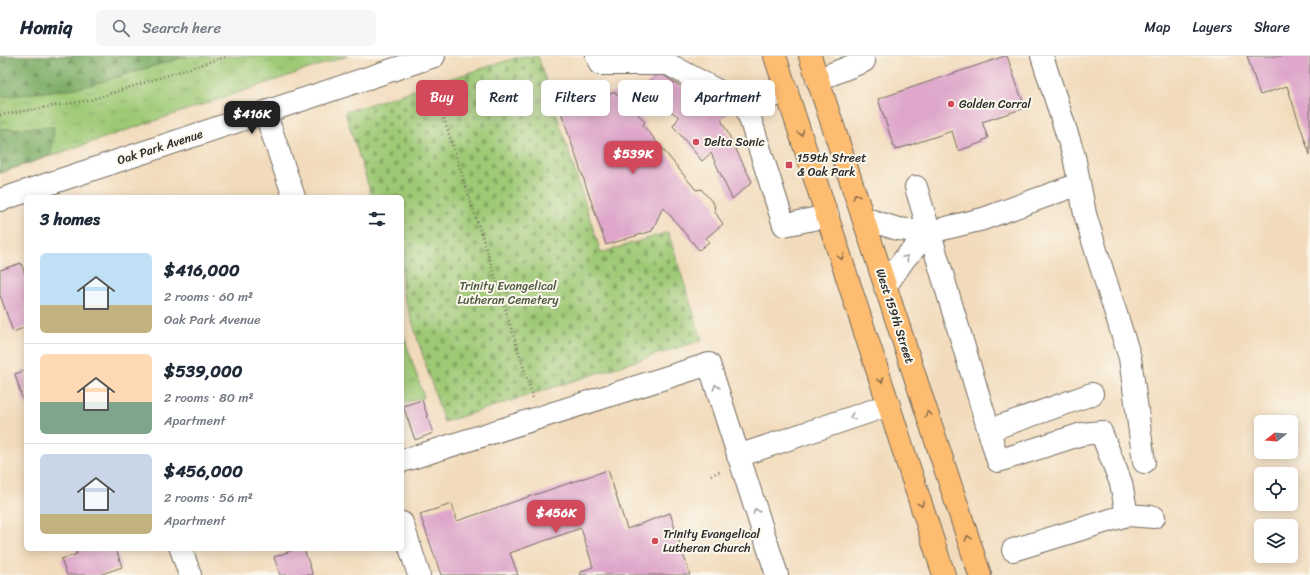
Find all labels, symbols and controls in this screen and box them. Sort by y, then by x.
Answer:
search box [96,10,376,46]
text: Homiq [20,11,72,44]
text: Search here [142,15,221,41]
text: Map [1145,15,1170,40]
text: Layers [1192,15,1232,40]
text: Share [1254,15,1290,40]
icon: search [110,17,132,39]
chip: Buy [416,80,468,116]
chip: Rent [476,80,533,116]
chip: Filters [541,80,610,116]
chip: New [618,80,673,116]
chip: Apartment [681,80,775,116]
place label: Golden Corral [959,93,1031,115]
marker: Golden Corral [946,99,956,109]
pin: $416K [224,101,280,135]
text: $416K [233,102,271,125]
street label: Oak Park Avenue [114,123,206,171]
one-way arrow [796,129,805,136]
place label: Delta Sonic [704,131,764,153]
marker: Delta Sonic [691,137,701,147]
pin: $539K [605,141,661,175]
text: $539K [613,142,653,165]
place label: 159th Street & Oak Park [797,147,866,183]
marker: 159th Street & Oak Park [784,160,794,170]
one-way arrow [852,193,861,200]
text: 3 homes [40,204,100,234]
icon: filters [366,208,388,230]
one-way arrow [836,253,845,260]
text: $416,000 [164,255,240,285]
one-way arrow [901,255,908,262]
street label: West 159th Street [869,266,921,366]
icon: home [72,269,120,317]
park label: Trinity Evangelical Lutheran Cemetery [457,275,559,311]
text: 2 rooms · 60 m² [164,285,253,308]
text: Oak Park Avenue [164,308,261,331]
text: $539,000 [164,356,242,386]
icon: home [72,370,120,418]
one-way arrow [876,377,885,384]
one-way arrow [713,384,721,391]
text: 2 rooms · 80 m² [164,386,254,409]
text: Apartment [164,409,225,432]
one-way arrow [924,411,932,418]
one-way arrow [849,412,856,421]
north arrow [1254,415,1298,459]
map controls [1254,415,1298,563]
text: $456,000 [164,456,243,486]
button: locate [1254,467,1298,511]
icon: home [72,470,120,518]
text: 2 rooms · 56 m² [164,486,253,509]
pin: $456K [528,500,584,534]
one-way arrow [917,500,925,507]
text: $456K [536,501,576,524]
one-way arrow [752,508,761,515]
text: Apartment [164,509,225,532]
button: layers [1254,519,1298,563]
place label: Trinity Evangelical Lutheran Church [663,523,761,559]
one-way arrow [964,535,973,542]
marker: Trinity Evangelical Lutheran Church [650,536,660,546]

